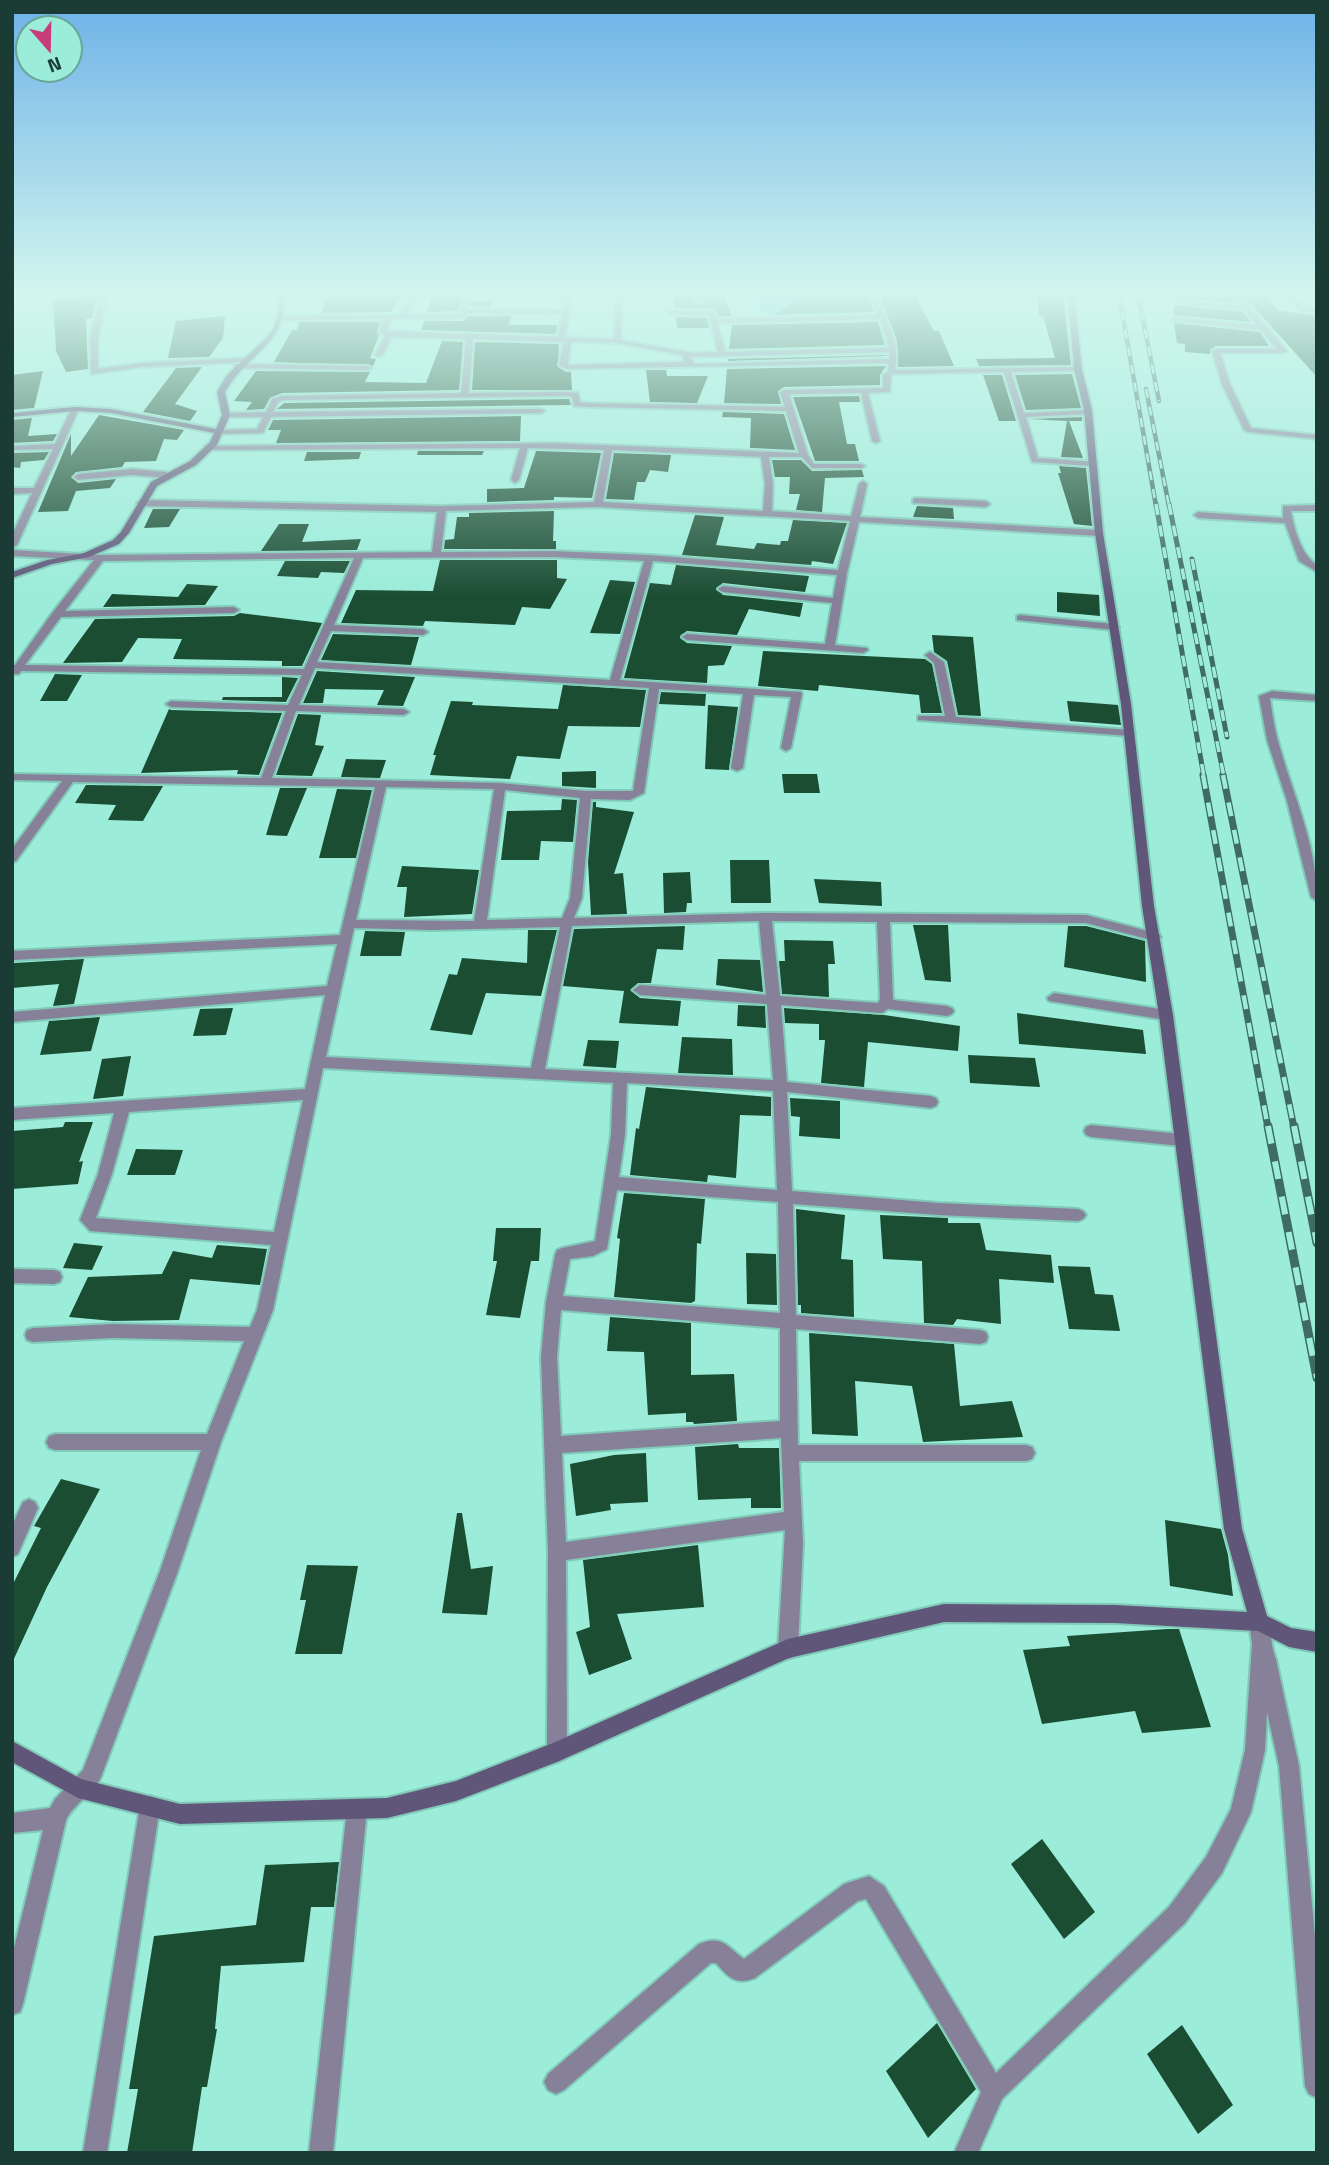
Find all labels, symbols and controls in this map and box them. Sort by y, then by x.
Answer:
north arrow [14,14,84,84]
text: N [44,50,66,81]

